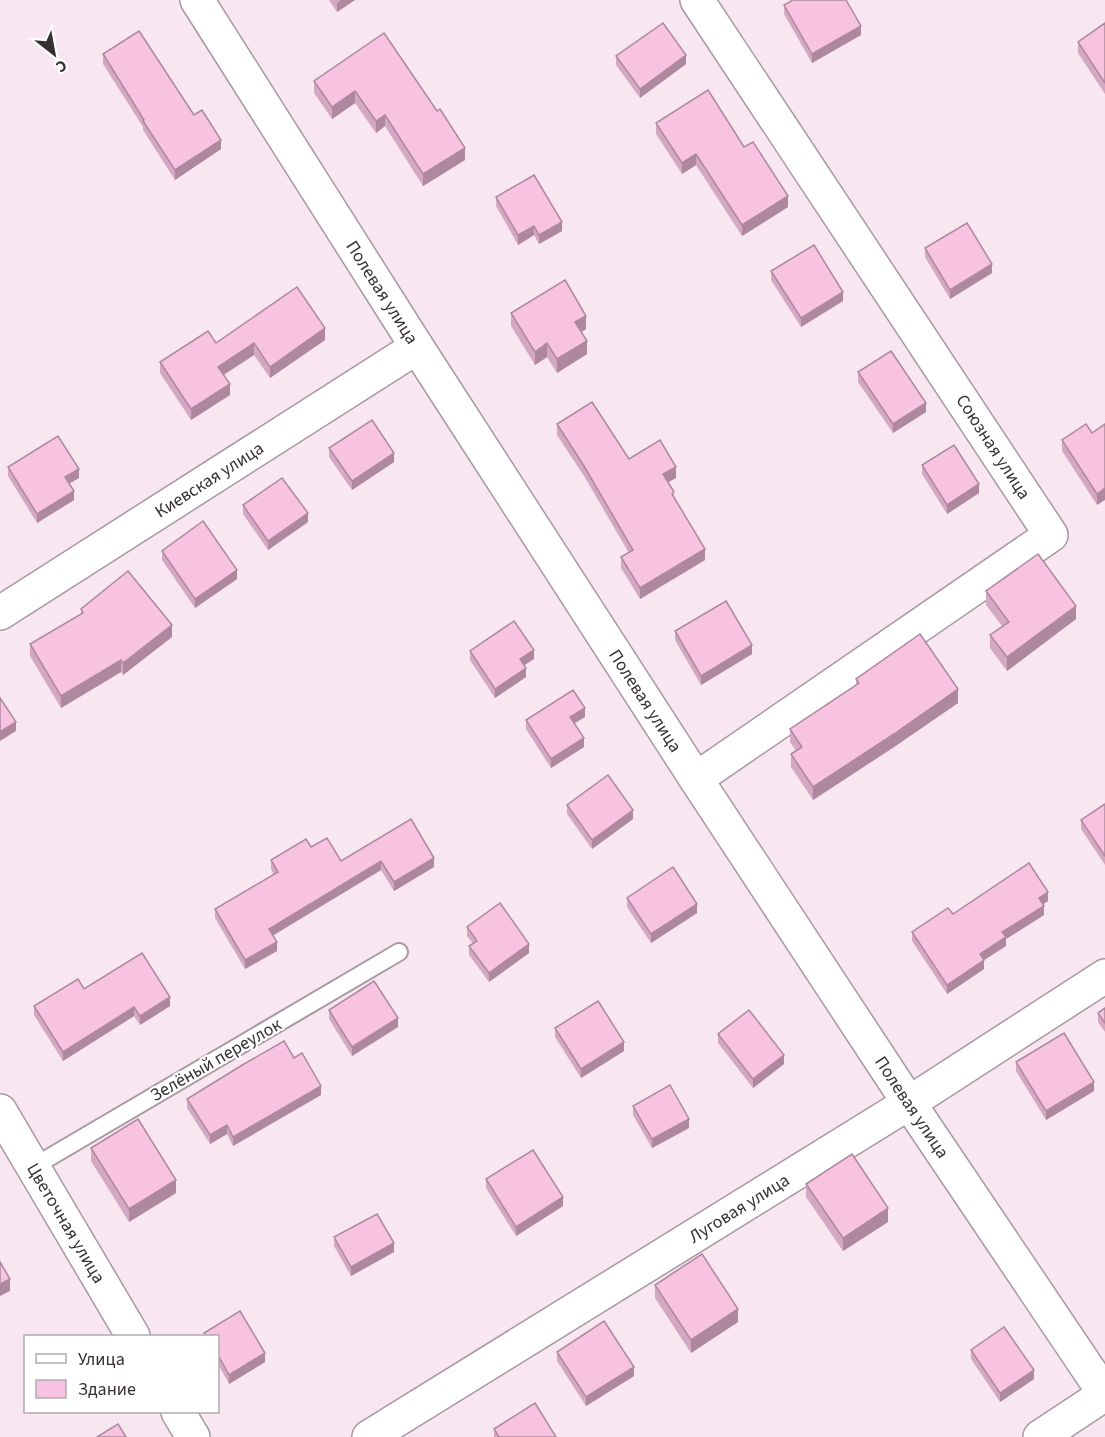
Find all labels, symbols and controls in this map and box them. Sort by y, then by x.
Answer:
north arrow [24,24,84,84]
text: С [52,54,71,78]
street label: Полевая улица [340,236,424,349]
street label: Союзная улица [950,390,1036,504]
street label: Киевская улица [150,436,268,524]
street label: Полевая улица [603,644,688,757]
street label: Зелёный переулок [146,1012,286,1108]
street label: Полевая улица [869,1051,955,1163]
street label: Цветочная улица [21,1158,112,1288]
street label: Луговая улица [684,1167,794,1249]
legend [24,1335,219,1413]
text: Улица [78,1347,125,1372]
text: Здание [78,1377,136,1402]

